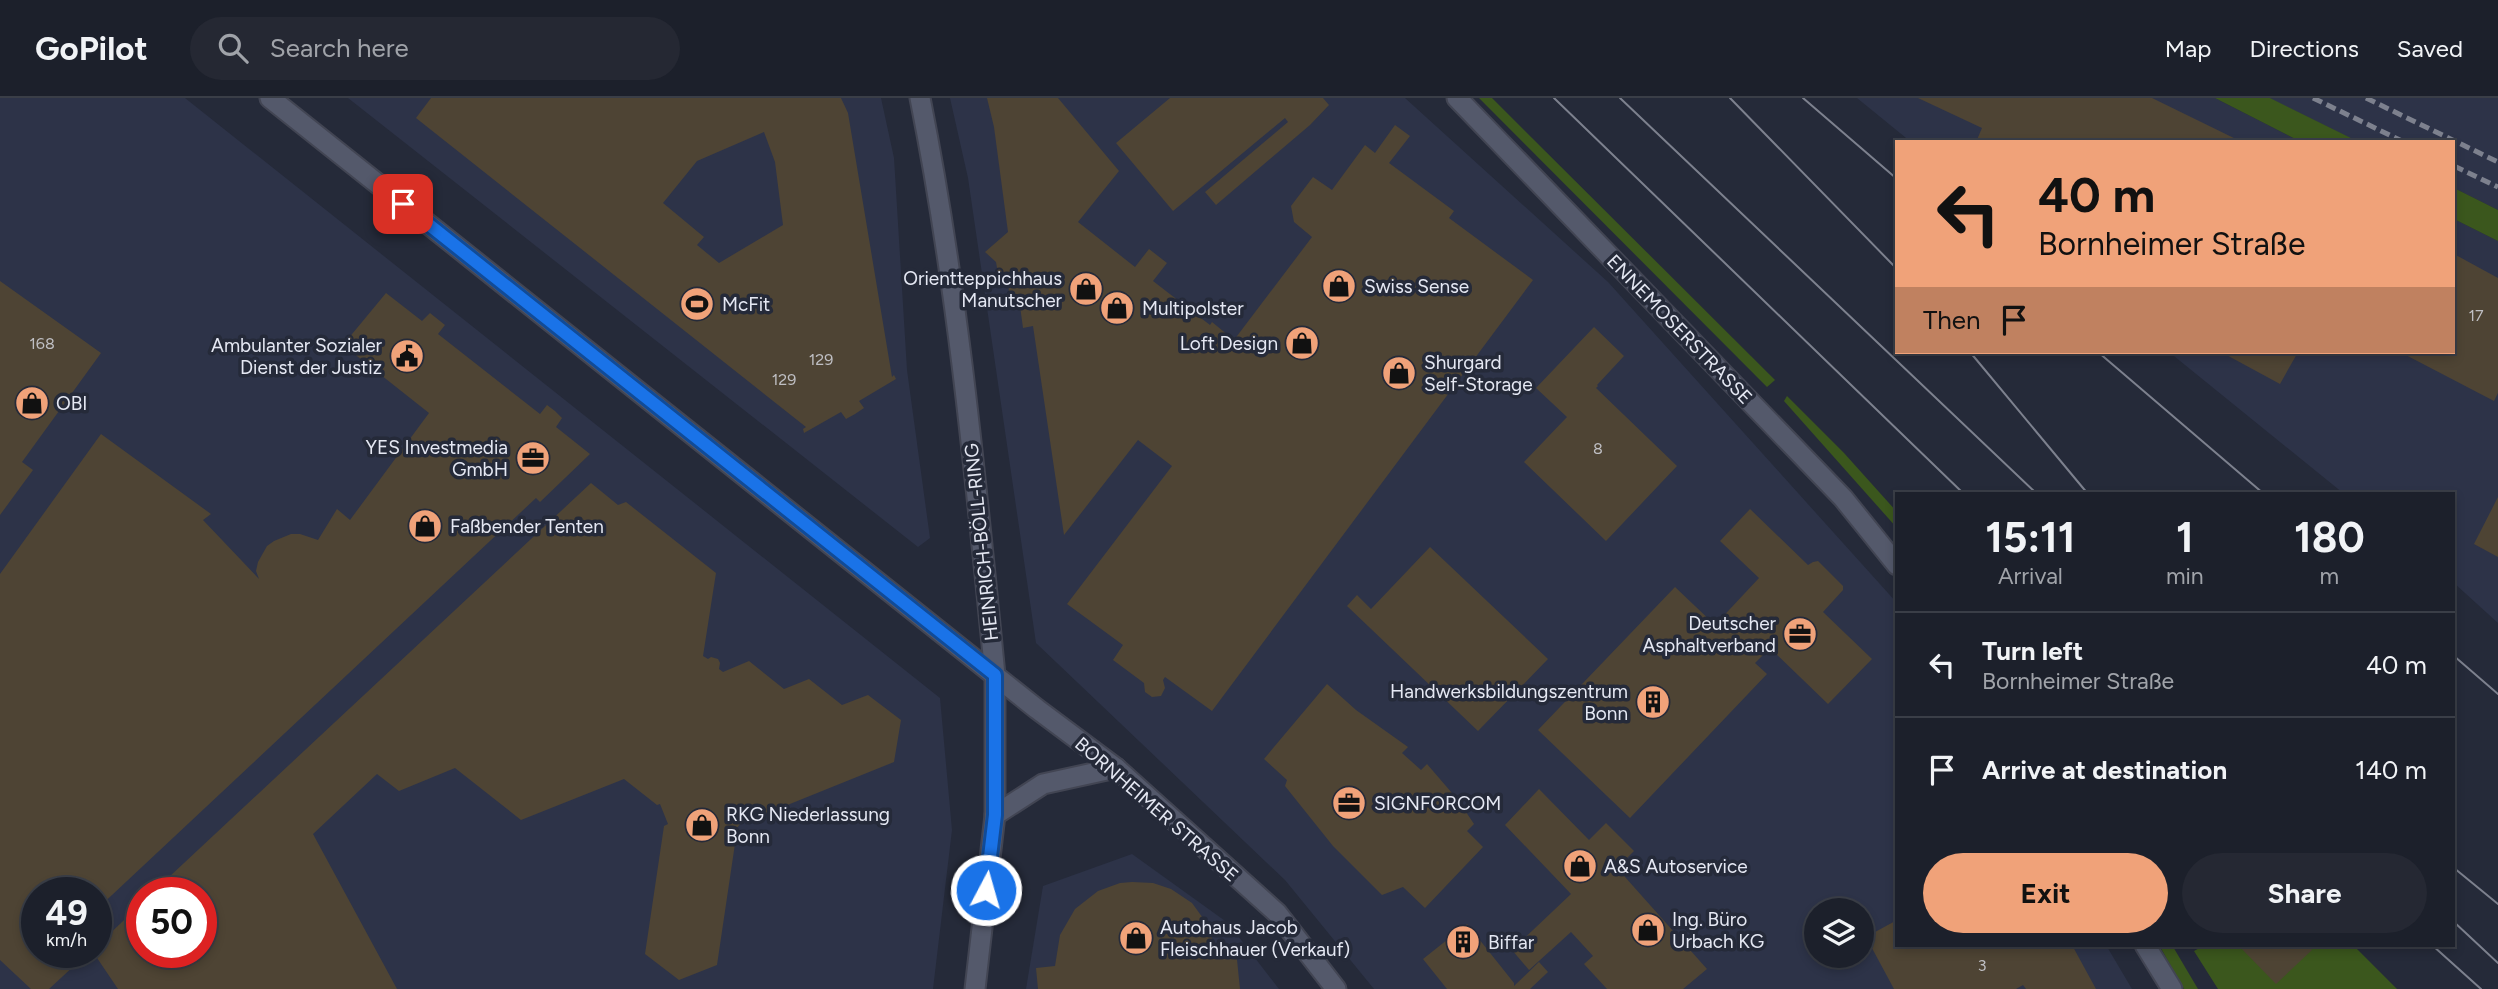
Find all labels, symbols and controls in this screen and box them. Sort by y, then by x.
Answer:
search box [190,17,680,80]
text: GoPilot [35,29,148,68]
icon: search [214,29,252,67]
text: Search here [270,32,409,64]
text: Map [2165,34,2211,63]
text: Directions [2249,34,2359,63]
text: Saved [2397,34,2463,63]
text: 40 m [2038,165,2155,224]
icon: left [1923,168,2014,259]
pin [373,174,433,234]
icon: arrive [384,185,422,223]
text: Bornheimer Straße [2038,225,2305,263]
street label: ENNEMOSERSTRASSE [1602,250,1757,409]
place label: Orientteppichhaus Manutscher [903,267,1063,312]
shop icon: Swiss Sense [1320,267,1358,305]
shop icon: Orientteppichhaus Manutscher [1067,270,1105,308]
place label: Swiss Sense [1364,275,1469,298]
sports icon: McFit [678,285,716,323]
shop icon: Multipolster [1098,289,1136,327]
place label: McFit [722,293,770,316]
place label: Multipolster [1142,297,1244,320]
icon: arrive [1995,301,2033,339]
text: Then [1923,304,1981,336]
house number: 17 [2468,306,2484,325]
shop icon: Loft Design [1283,324,1321,362]
place label: Loft Design [1180,332,1278,355]
house number: 168 [29,334,55,353]
place label: Ambulanter Sozialer Dienst der Justiz [211,334,383,379]
public building icon: Ambulanter Sozialer Dienst der Justiz [388,337,426,375]
house number: 129 [809,350,833,369]
place label: Shurgard Self-Storage [1424,351,1533,396]
shop icon: Shurgard Self-Storage [1380,354,1418,392]
house number: 129 [772,370,796,389]
shop icon: OBI [13,384,51,422]
place label: OBI [56,392,88,415]
place label: YES Investmedia GmbH [365,436,508,481]
office icon: YES Investmedia GmbH [514,439,552,477]
house number: 8 [1593,439,1603,458]
street label: HEINRICH-BÖLL-RING [960,442,1003,642]
shop icon: Faßbender Tenten [406,507,444,545]
text: 15:11 [1985,512,2076,563]
text: 1 [2176,512,2194,563]
text: 180 [2294,512,2365,563]
place label: Faßbender Tenten [450,515,604,538]
text: Arrival [1998,562,2063,590]
text: min [2166,562,2204,590]
text: m [2320,562,2339,590]
place label: Deutscher Asphaltverband [1642,612,1777,657]
office icon: Deutscher Asphaltverband [1781,615,1819,653]
text: Turn left [1982,635,2083,667]
icon: left [1923,646,1961,684]
text: 40 m [2366,649,2427,681]
text: Bornheimer Straße [1982,667,2174,695]
place label: Handwerksbildungszentrum Bonn [1390,680,1628,725]
building icon: Handwerksbildungszentrum Bonn [1634,683,1672,721]
street label: BORNHEIMER STRASSE [1070,732,1243,887]
icon: arrive [1923,751,1961,789]
text: Arrive at destination [1982,754,2227,786]
text: 140 m [2355,754,2427,786]
office icon: SIGNFORCOM [1330,784,1368,822]
place label: SIGNFORCOM [1374,792,1501,815]
place label: RKG Niederlassung Bonn [726,803,890,848]
shop icon: RKG Niederlassung Bonn [683,806,721,844]
shop icon: A&S Autoservice [1561,847,1599,885]
position arrow [949,853,1023,927]
button: Exit [1923,853,2168,933]
button: Share [2182,853,2427,933]
place label: A&S Autoservice [1604,855,1748,878]
speed limit sign: 50 [126,877,217,968]
text: 49 [45,892,88,934]
map controls [1804,898,1874,968]
button: layers [1804,898,1874,968]
place label: Ing. Büro Urbach KG [1672,908,1764,953]
shop icon: Ing. Büro Urbach KG [1629,911,1667,949]
place label: Autohaus Jacob Fleischhauer (Verkauf) [1160,916,1350,961]
shop icon: Autohaus Jacob Fleischhauer (Verkauf) [1117,919,1155,957]
building icon: Biffar [1444,923,1482,961]
text: km/h [46,929,87,951]
place label: Biffar [1488,931,1535,954]
house number: 3 [1978,956,1986,975]

